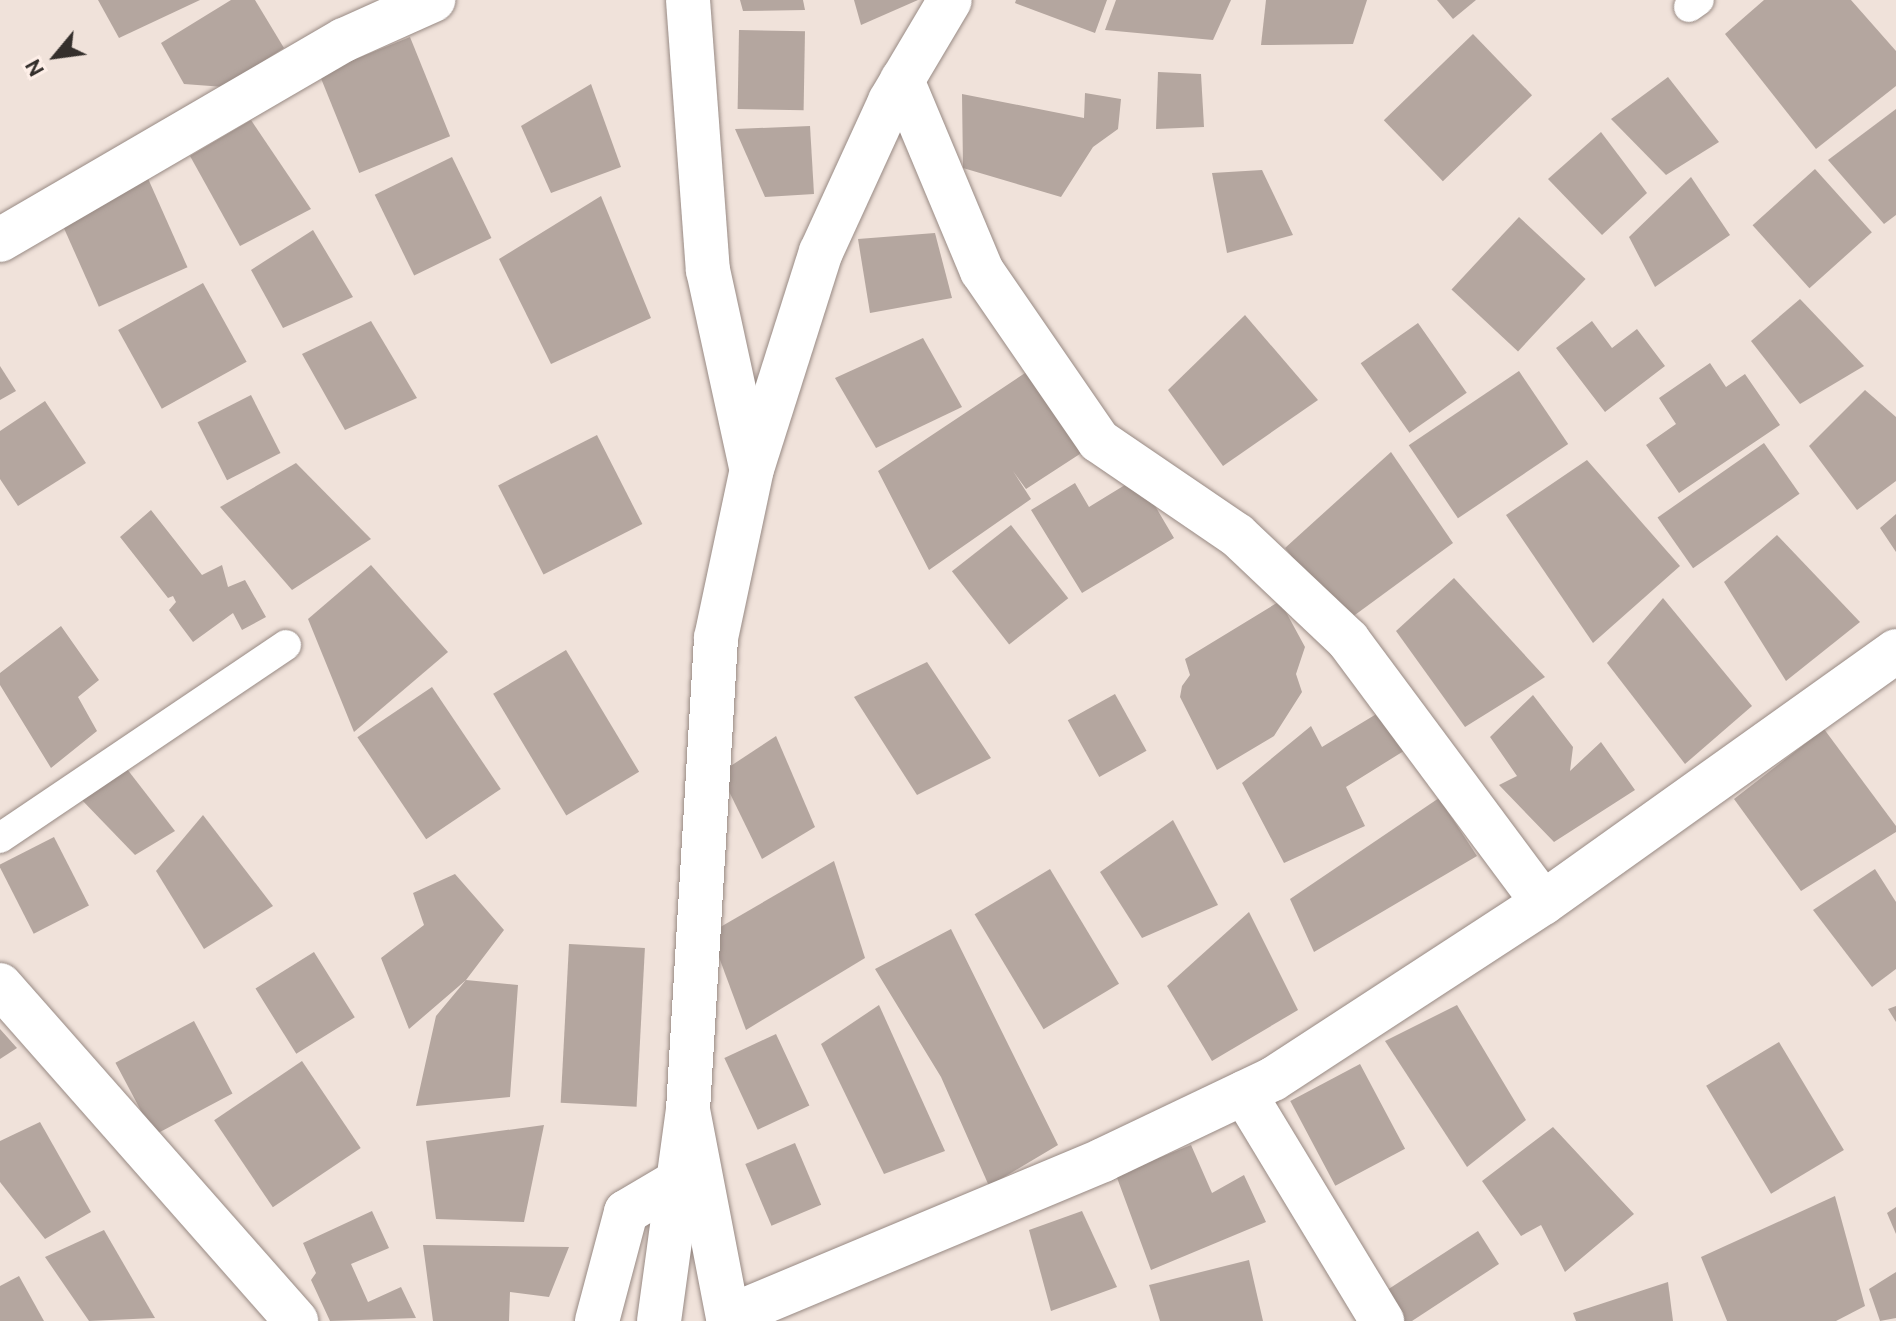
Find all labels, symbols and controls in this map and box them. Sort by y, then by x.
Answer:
north arrow [16,16,96,96]
text: N [19,55,50,81]

